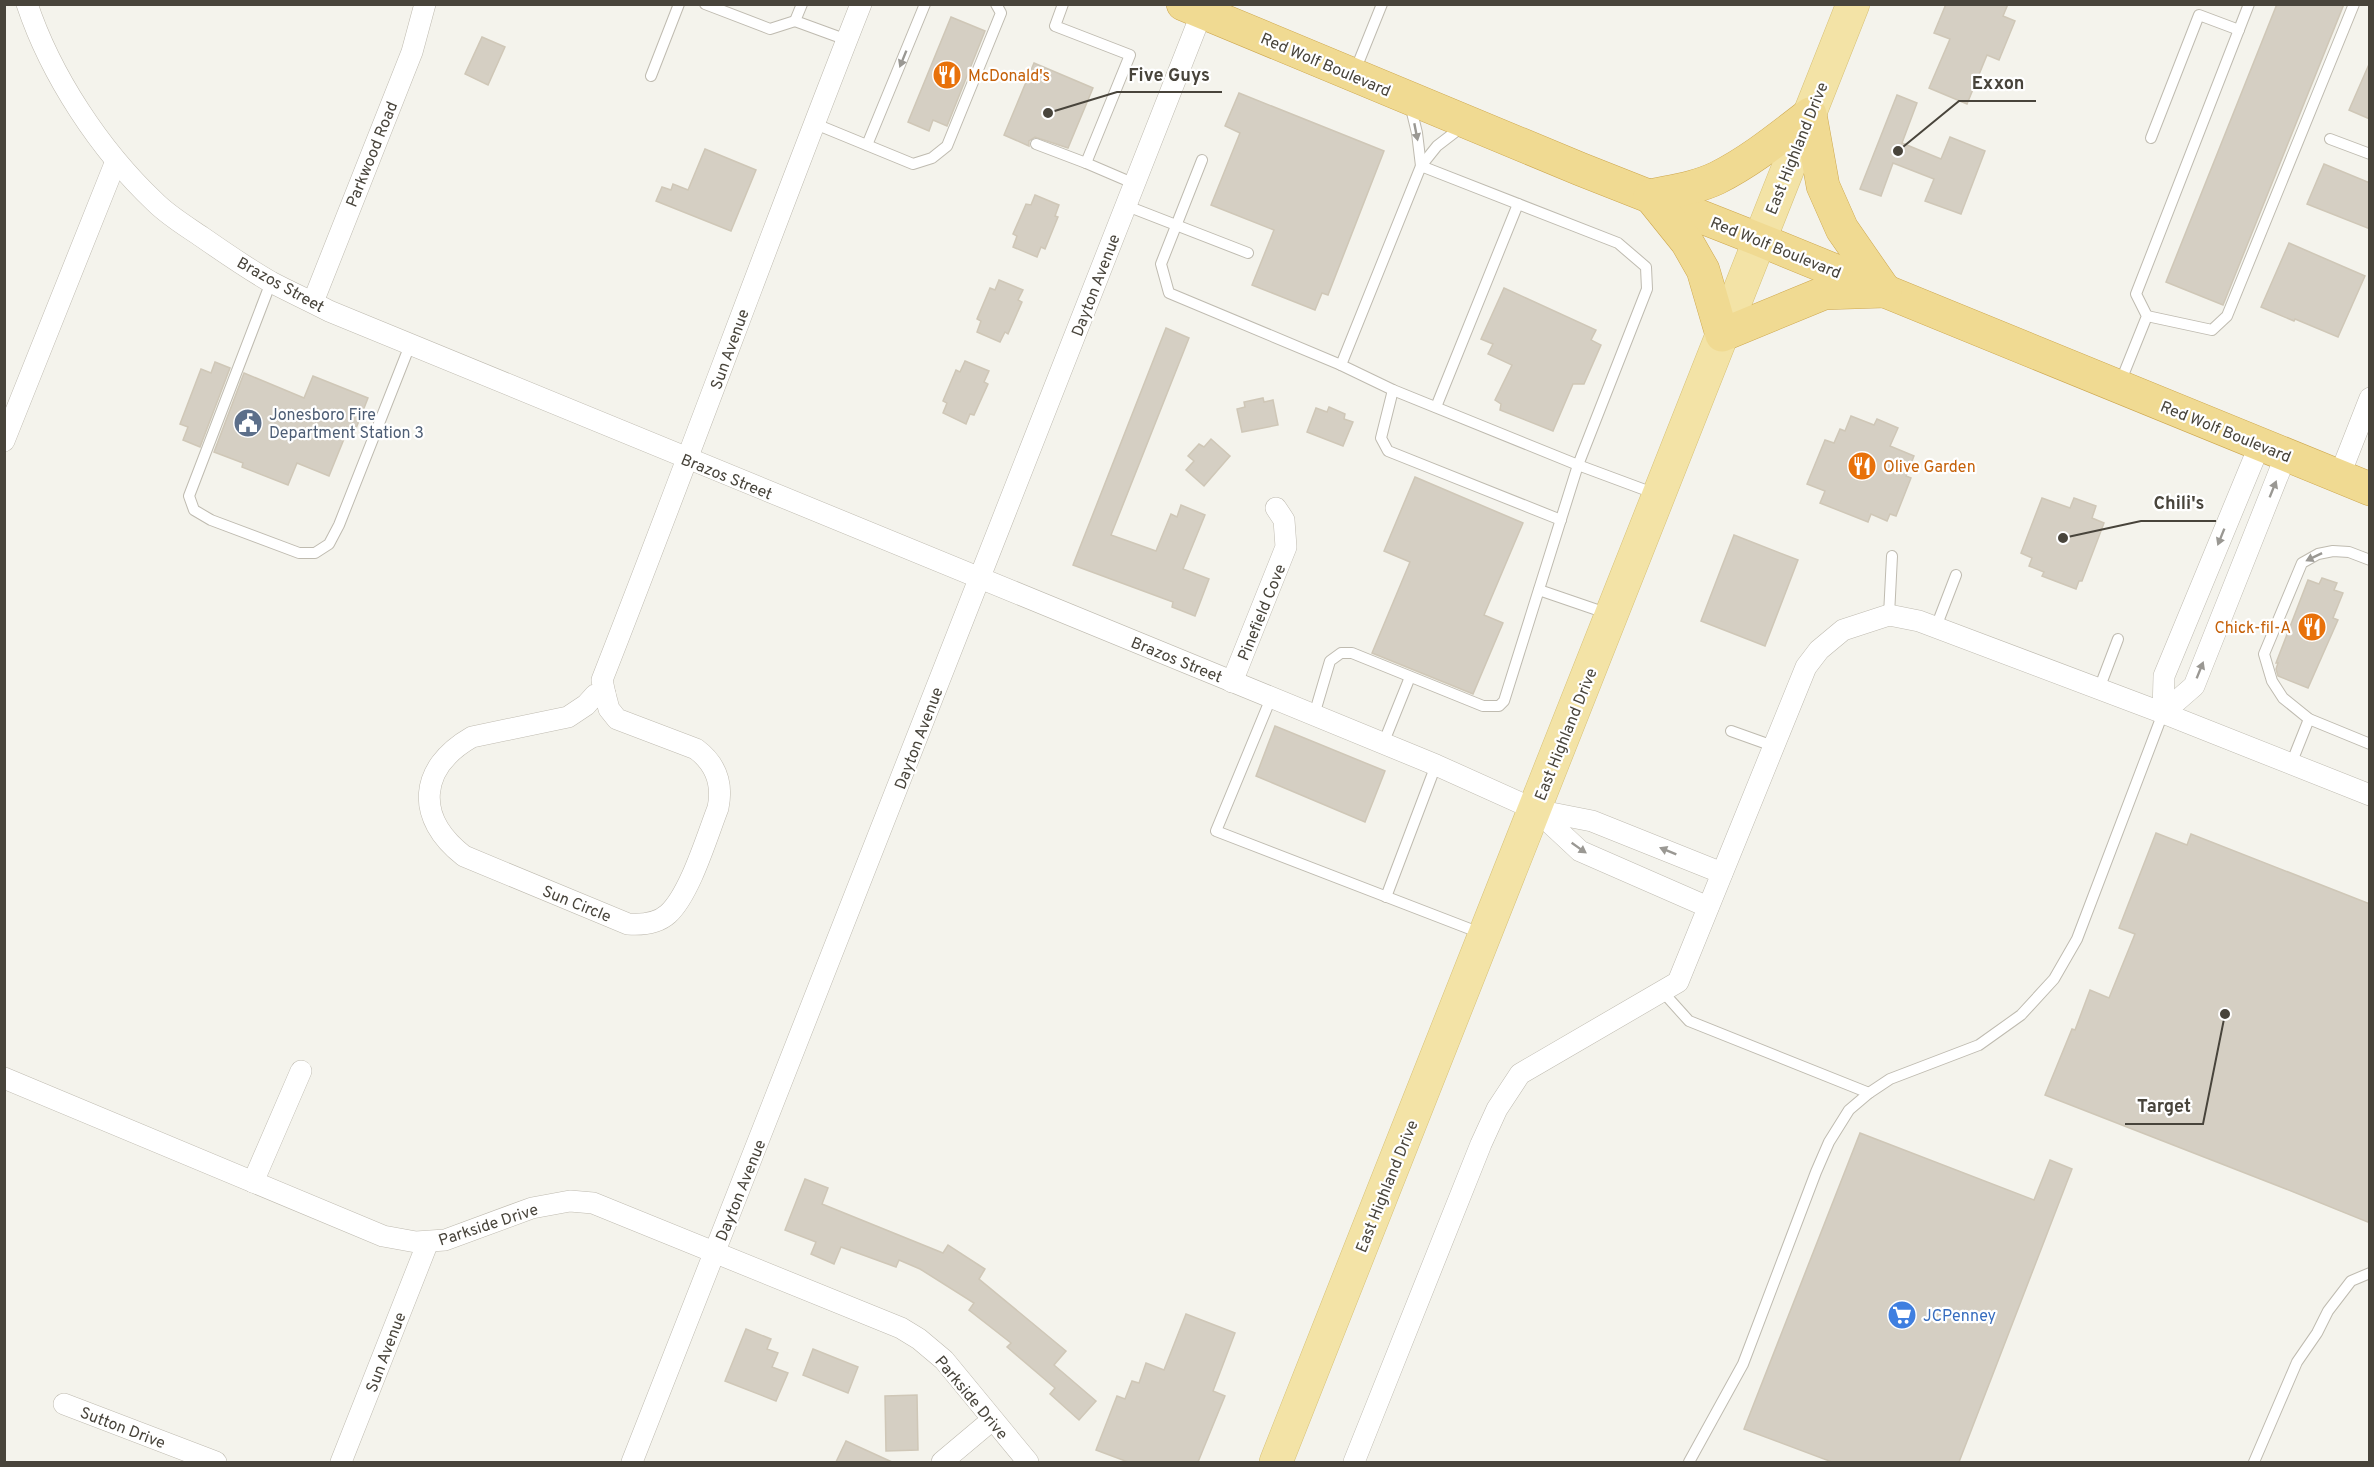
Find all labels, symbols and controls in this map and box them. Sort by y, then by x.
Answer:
street label: Red Wolf Boulevard [1257,29,1393,102]
one-way arrow [898,50,908,68]
callout: Five Guys [1117,56,1222,92]
restaurant icon: McDonald's [931,59,963,91]
text: Five Guys [1128,65,1210,88]
callout: Exxon [1959,65,2036,101]
place label: McDonald's [968,67,1050,87]
text: Exxon [1972,73,2024,96]
street label: East Highland Drive [1762,80,1834,218]
street label: Parkwood Road [343,99,403,211]
one-way arrow [1412,122,1421,141]
street label: Red Wolf Boulevard [1707,213,1844,284]
street label: Dayton Avenue [1068,232,1126,340]
street label: Brazos Street [233,254,327,318]
street label: Sun Avenue [707,307,755,393]
street label: Red Wolf Boulevard [2157,397,2294,468]
place label: Jonesboro Fire Department Station 3 [269,406,424,444]
public building icon: Jonesboro Fire Department Station 3 [232,407,264,439]
street label: Brazos Street [678,450,775,505]
restaurant icon: Olive Garden [1846,450,1878,482]
place label: Olive Garden [1883,458,1976,478]
one-way arrow [2268,480,2278,498]
callout: Chili's [2141,485,2216,521]
text: Chili's [2154,493,2204,516]
one-way arrow [2216,528,2226,546]
one-way arrow [2305,552,2323,562]
street label: Pinefield Cove [1234,561,1291,664]
restaurant icon: Chick-fil-A [2296,611,2328,643]
place label: Chick-fil-A [2215,619,2291,639]
street label: Brazos Street [1128,633,1225,688]
one-way arrow [2195,661,2205,679]
street label: East Highland Drive [1531,666,1603,804]
street label: Dayton Avenue [891,685,949,793]
one-way arrow [1571,842,1587,854]
one-way arrow [1658,846,1676,856]
street label: Sun Circle [539,882,614,928]
callout: Target [2125,1088,2203,1124]
text: Target [2137,1096,2191,1119]
street label: East Highland Drive [1352,1118,1424,1256]
street label: Dayton Avenue [712,1137,771,1245]
street label: Parkside Drive [436,1200,541,1251]
supermarket icon: JCPenney [1886,1299,1918,1331]
place label: JCPenney [1923,1307,1996,1327]
street label: Sun Avenue [362,1310,411,1396]
street label: Parkside Drive [930,1352,1011,1444]
street label: Sutton Drive [77,1403,168,1454]

